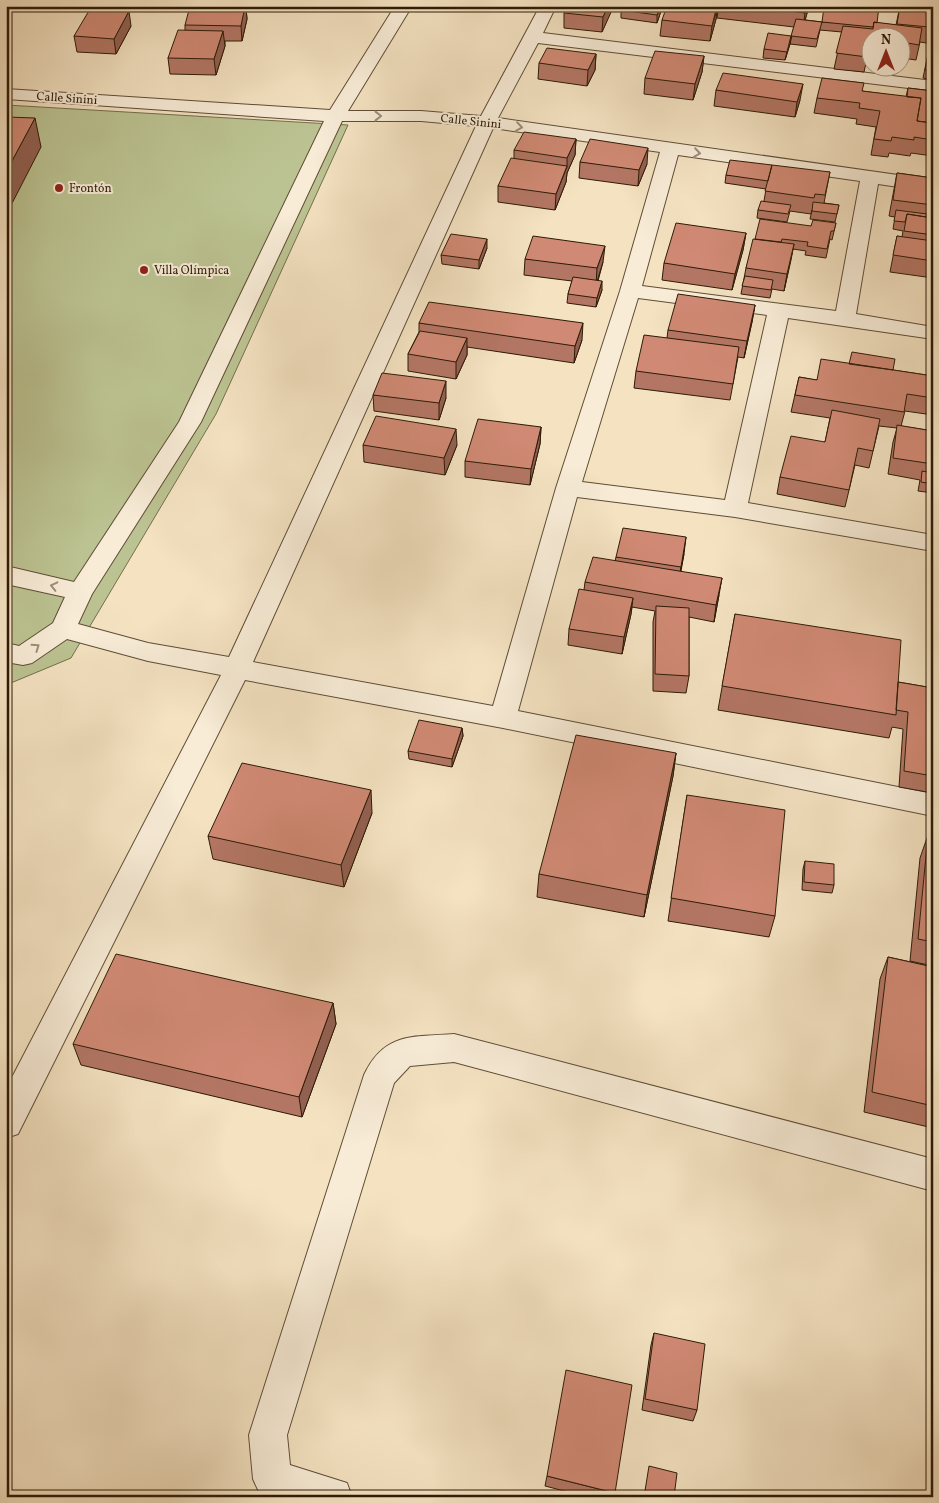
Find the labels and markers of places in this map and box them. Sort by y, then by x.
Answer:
place label: Frontón [69,181,112,197]
marker: Frontón [53,182,65,194]
place label: Villa Olímpica [154,263,229,279]
marker: Villa Olímpica [138,264,150,276]

